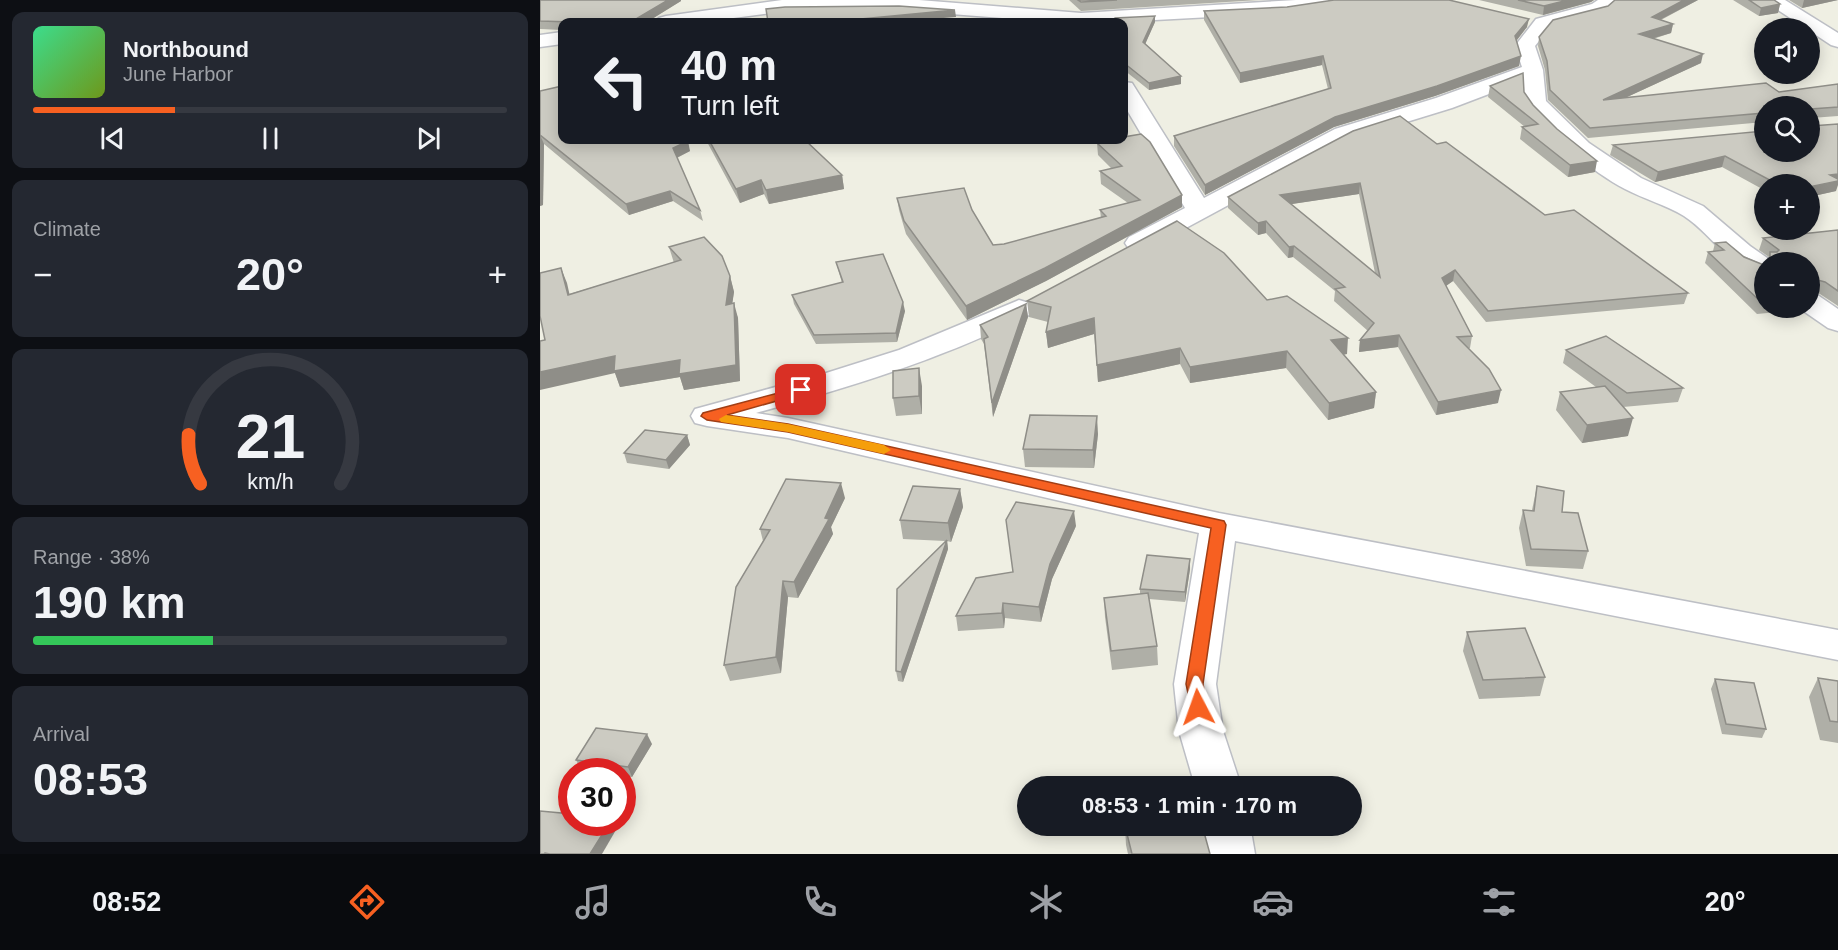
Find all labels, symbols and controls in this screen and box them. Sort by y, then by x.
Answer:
map controls [1754,18,1820,318]
button: sound [1754,18,1820,84]
text: Northbound [123,37,249,62]
icon: left [582,42,660,120]
text: 40 m [681,42,777,89]
text: June Harbor [123,63,233,85]
text: Turn left [681,91,779,121]
button: search [1754,96,1820,162]
icon: previous [96,122,129,155]
icon: pause [254,122,287,155]
icon: next [412,122,445,155]
button: + [1754,174,1820,240]
text: Climate [33,218,101,240]
text: 20° [236,249,304,300]
button: − [1754,252,1820,318]
text: − [33,256,52,293]
text: + [488,256,507,293]
pin [775,364,826,415]
icon: arrive [784,373,817,406]
text: 21 [235,402,305,471]
text: km/h [247,470,293,494]
text: Range · 38% [33,546,150,568]
text: 190 km [33,577,186,628]
position arrow [1166,675,1230,739]
text: Arrival [33,723,90,745]
text: 08:53 [33,754,148,805]
speed limit sign: 30 [558,758,636,836]
text: 08:53 · 1 min · 170 m [1082,793,1297,818]
icon: directions [346,881,388,923]
icon: music [572,881,614,923]
icon: phone [799,881,841,923]
icon: climate [1025,881,1067,923]
icon: car [1252,881,1294,923]
icon: filters [1478,881,1520,923]
text: 08:52 [92,887,161,917]
text: 20° [1705,887,1746,917]

